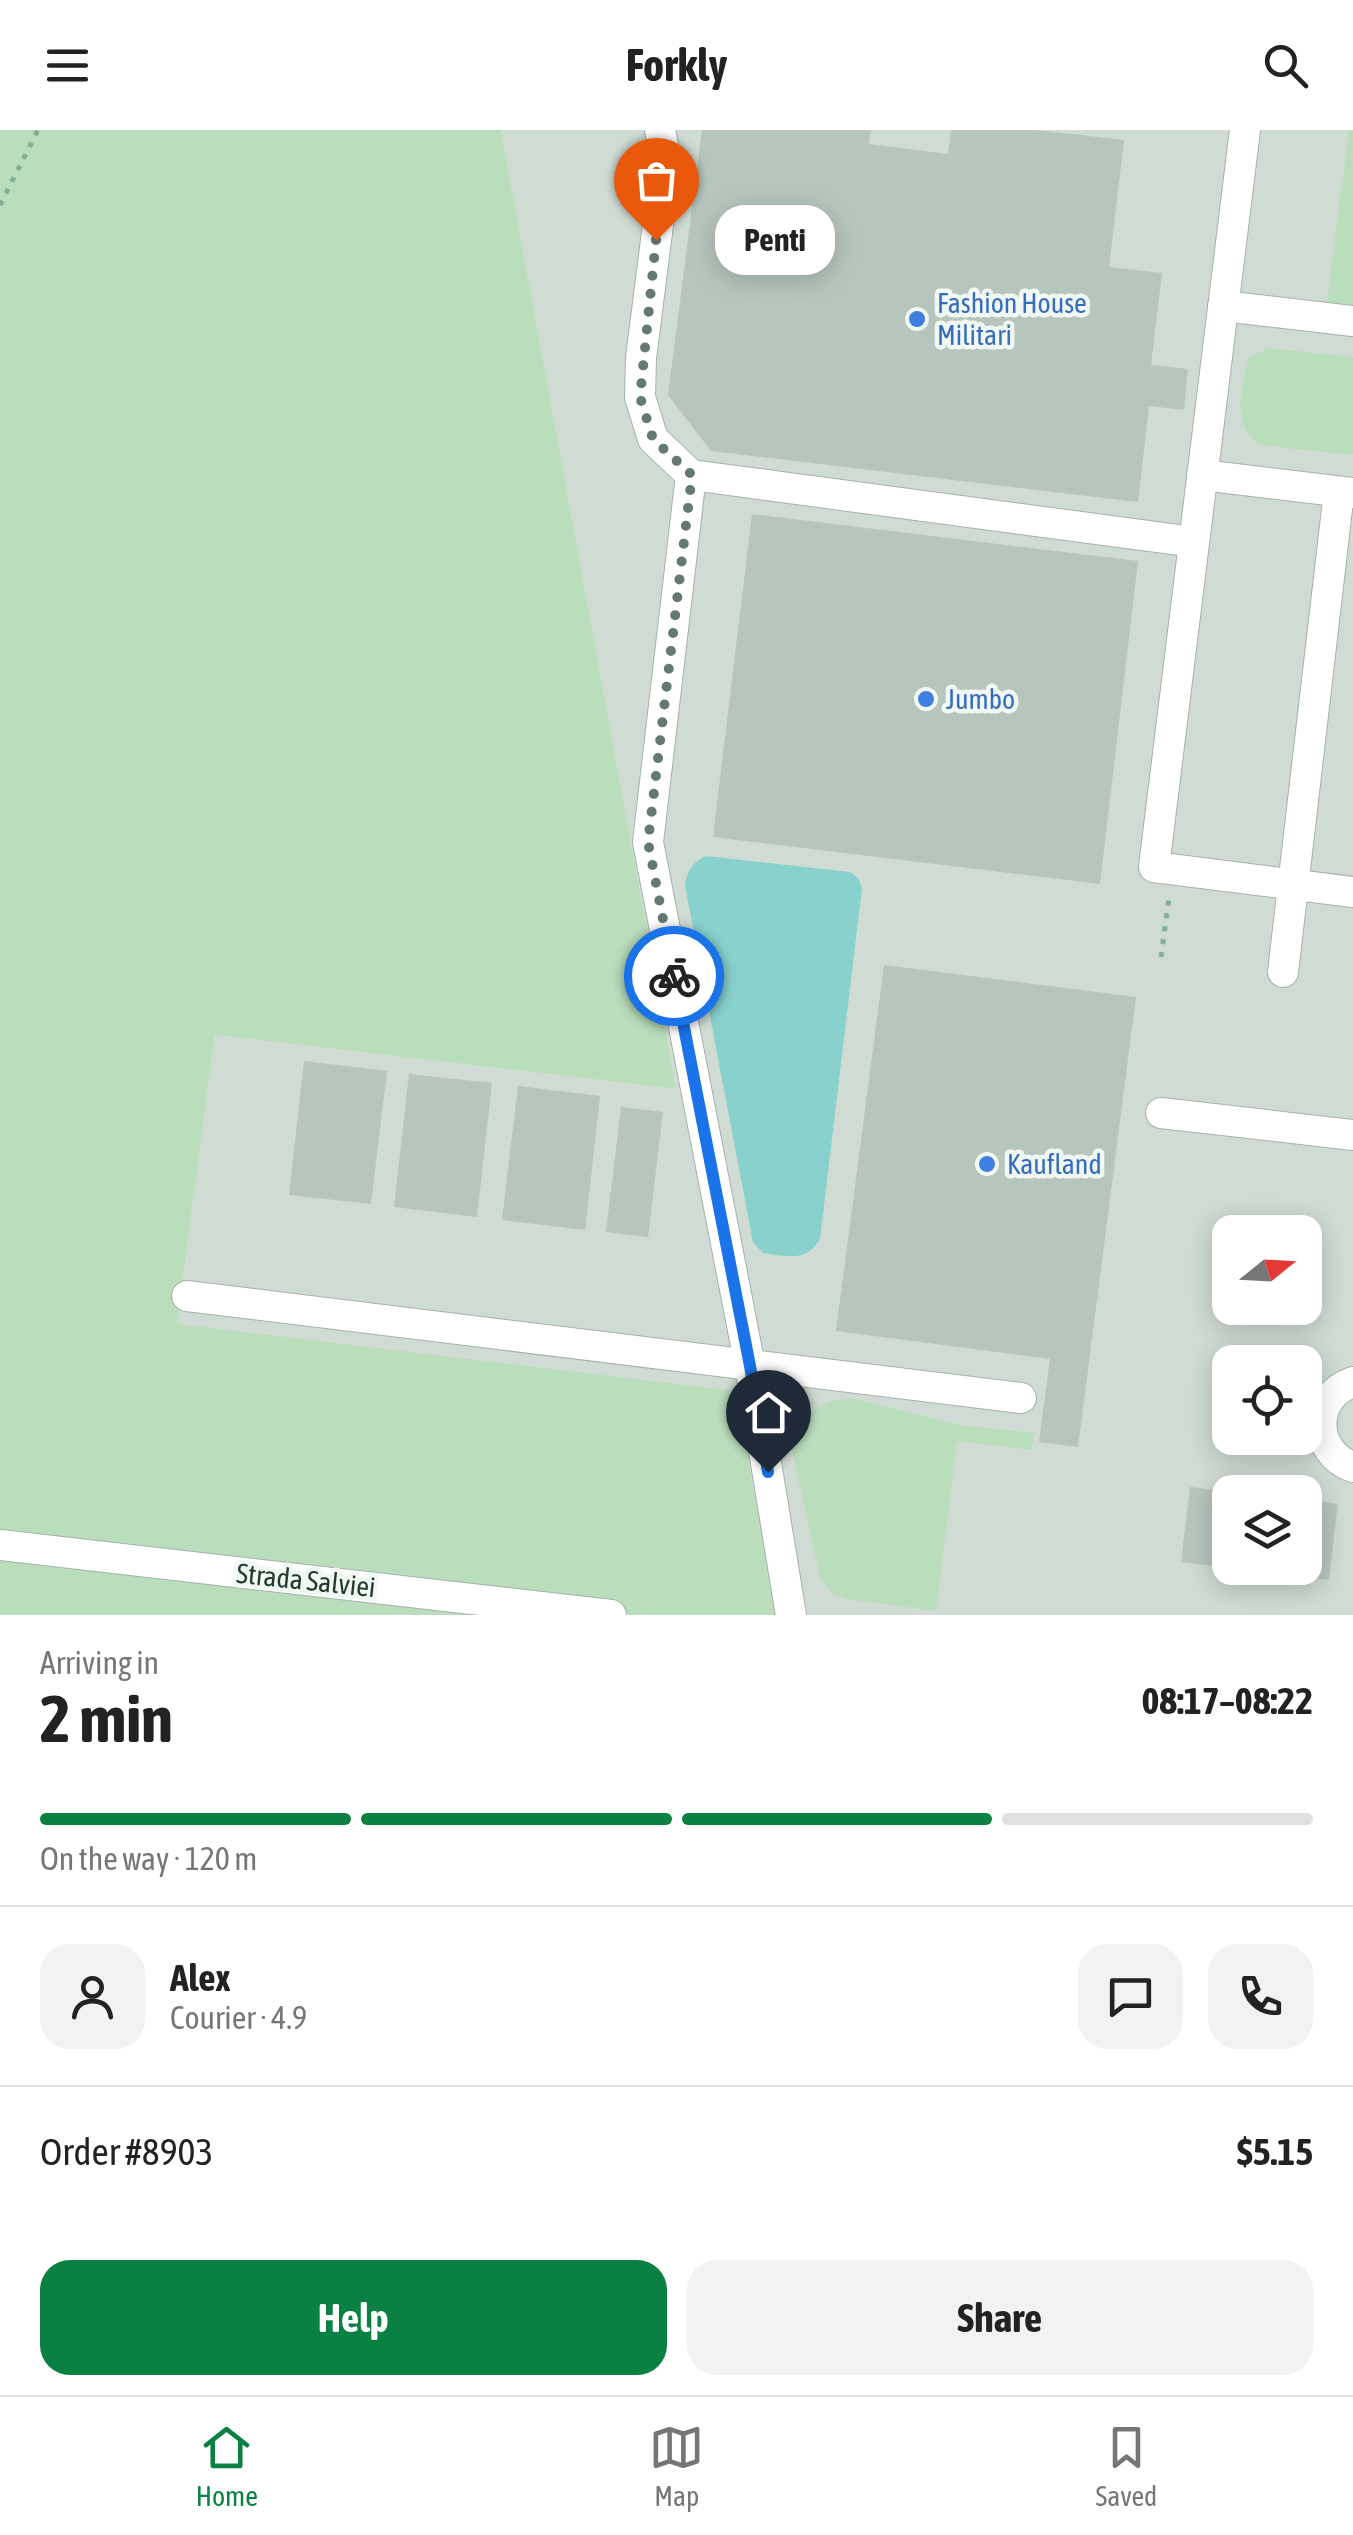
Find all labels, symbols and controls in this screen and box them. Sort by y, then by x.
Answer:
icon: menu [40,38,95,93]
icon: search [1258,38,1313,93]
text: Forkly [626,39,727,91]
pin [614,138,699,241]
icon: bag [629,153,684,208]
callout: Penti [716,205,836,275]
text: Penti [744,221,806,258]
place label: Fashion House Militari [937,287,1087,351]
marker: Fashion House Militari [906,308,928,330]
place label: Jumbo [946,683,1015,715]
marker: Jumbo [915,688,937,710]
courier [624,926,724,1026]
icon: bike [647,949,702,1004]
place label: Kaufland [1007,1148,1102,1180]
marker: Kaufland [976,1153,998,1175]
north arrow [1212,1215,1322,1325]
map controls [1212,1215,1322,1585]
button: locate [1212,1345,1322,1455]
pin [726,1370,811,1473]
icon: home [741,1385,796,1440]
button: layers [1212,1475,1322,1585]
street label: Strada Salviei [235,1557,377,1603]
text: Arriving in [40,1644,159,1681]
text: 08:17–08:22 [1141,1679,1313,1722]
text: 2 min [40,1681,173,1756]
text: On the way · 120 m [40,1840,257,1877]
button: person [40,1944,145,2049]
button: chat [1078,1944,1183,2049]
button: phone [1208,1944,1313,2049]
text: Alex [170,1956,231,1999]
text: Courier · 4.9 [170,1999,307,2036]
text: Order #8903 [40,2130,213,2173]
text: $5.15 [1237,2130,1313,2173]
button: Help [40,2260,667,2375]
button: Share [687,2260,1313,2375]
tab: Home [196,2420,258,2512]
tab: Map [649,2420,704,2512]
tab: Saved [1095,2420,1157,2512]

